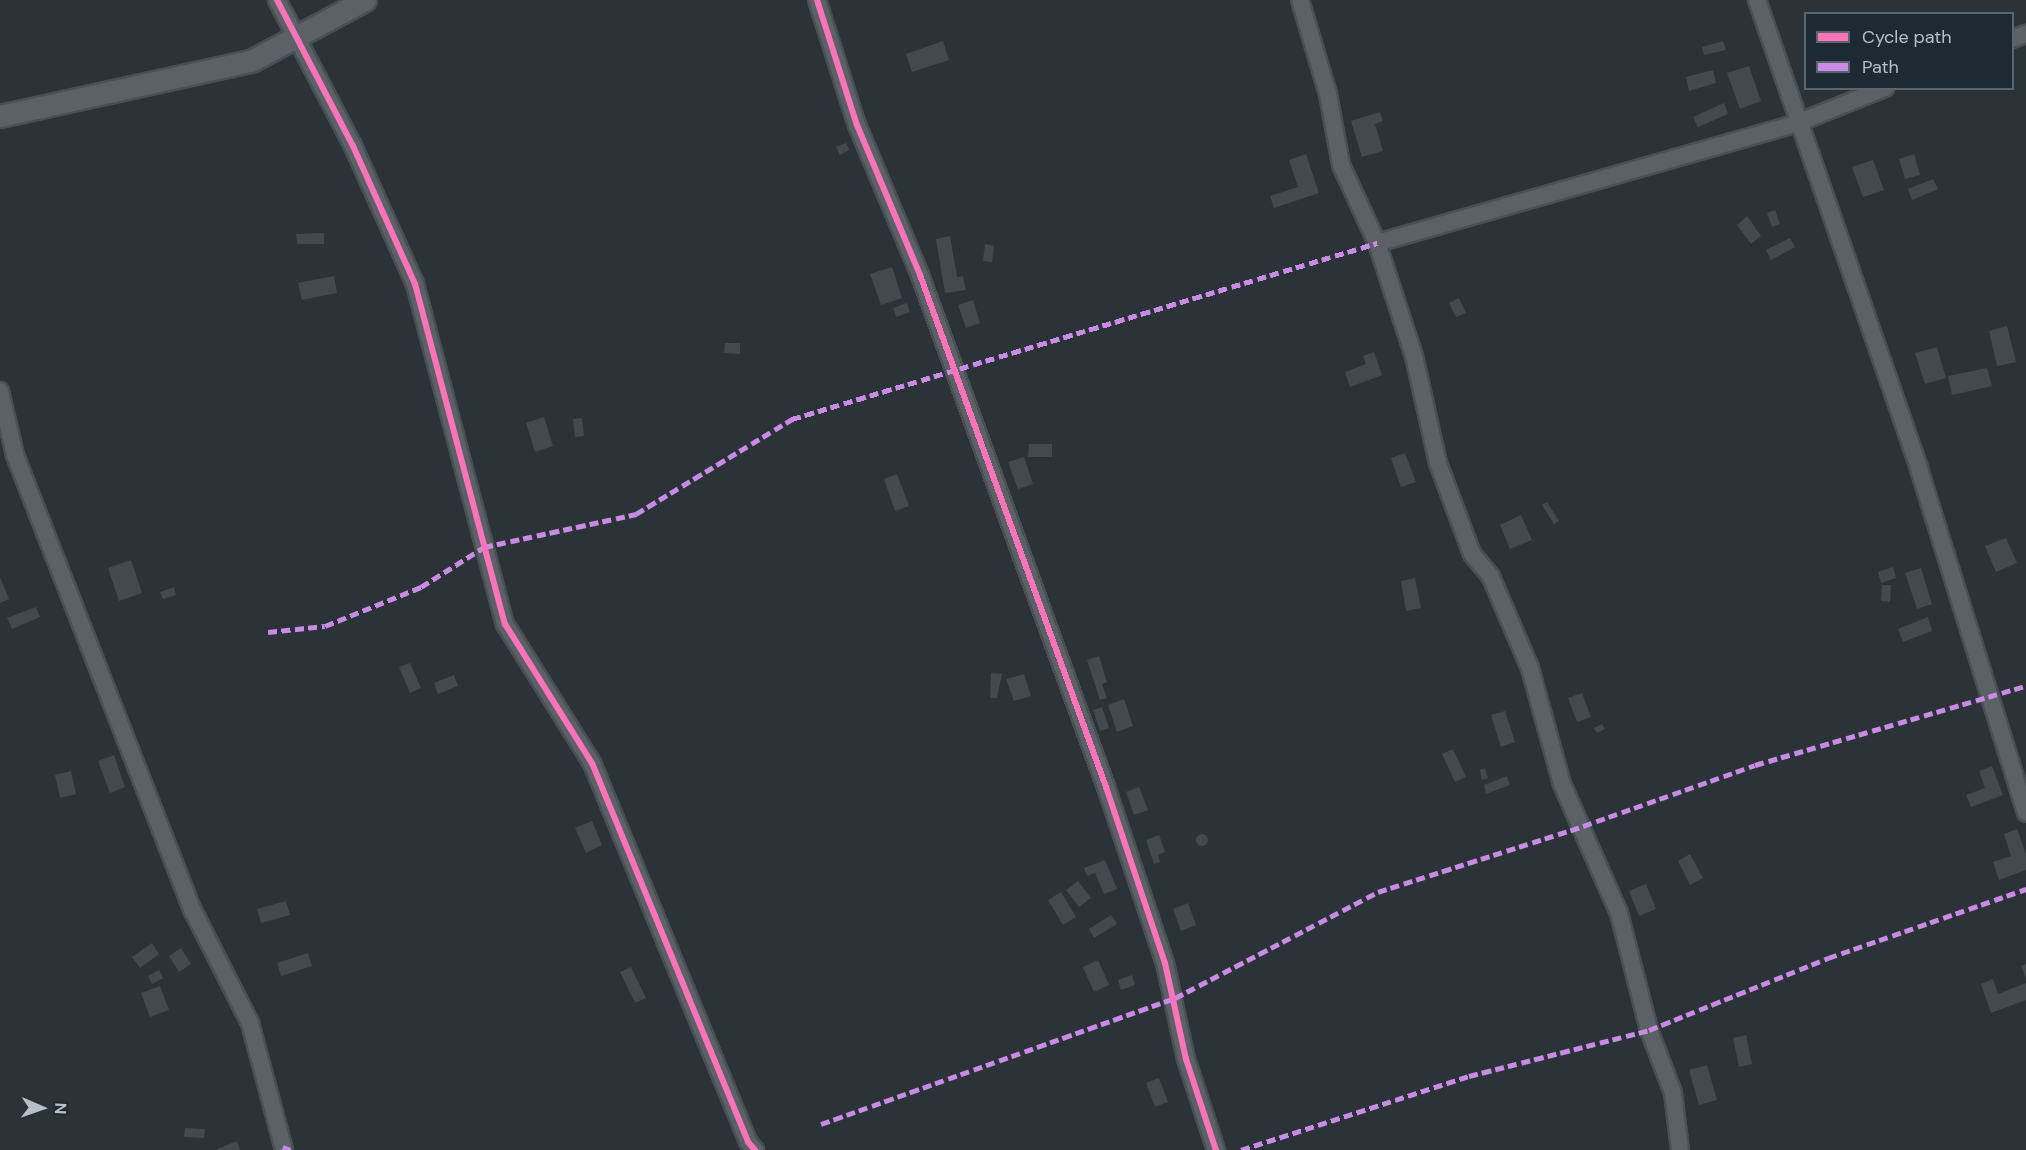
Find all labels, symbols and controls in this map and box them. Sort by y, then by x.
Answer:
legend [1804,12,2014,90]
text: Cycle path [1862,25,1952,49]
text: Path [1862,55,1899,79]
north arrow [12,1078,72,1138]
text: N [50,1102,71,1115]

